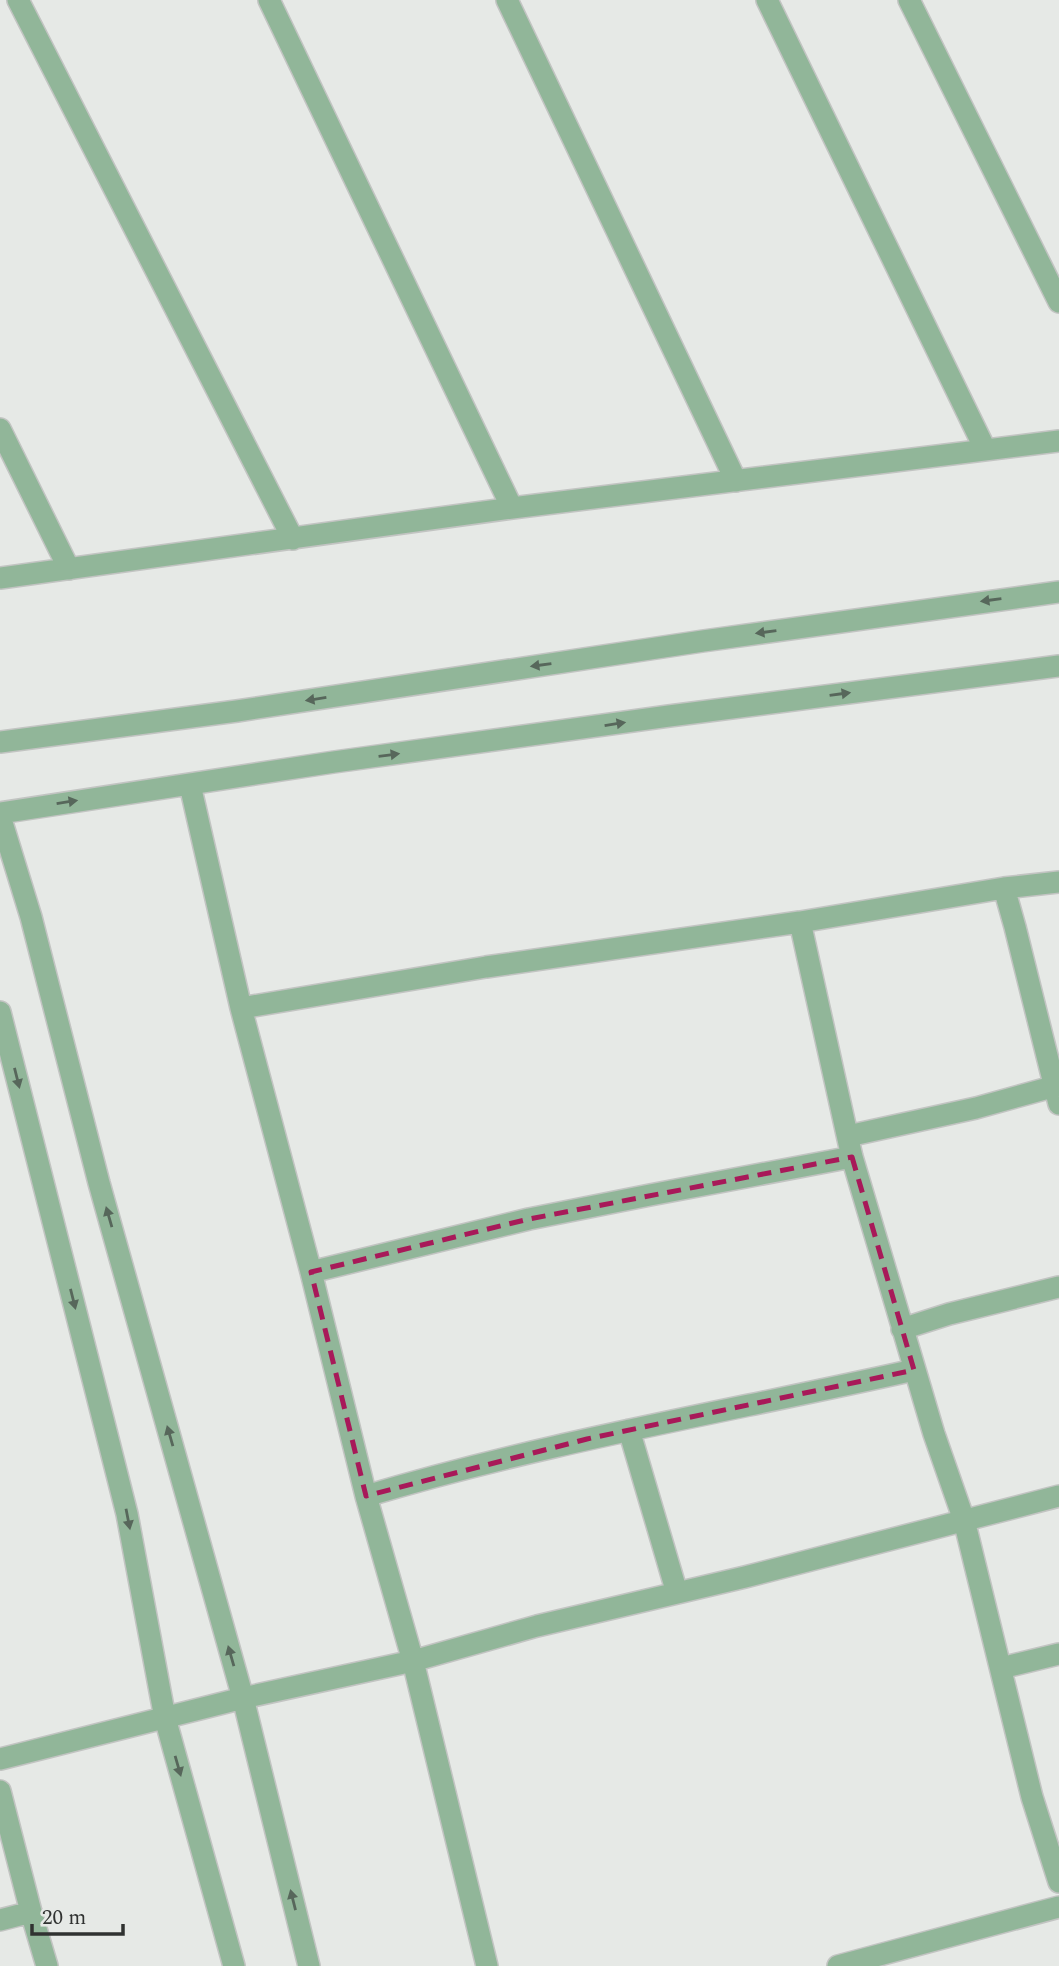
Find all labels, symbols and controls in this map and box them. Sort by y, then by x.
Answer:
one-way arrow [980,595,1002,606]
one-way arrow [755,627,777,638]
one-way arrow [530,660,552,671]
one-way arrow [829,688,851,699]
one-way arrow [305,694,327,705]
one-way arrow [604,719,626,730]
one-way arrow [379,749,401,760]
one-way arrow [57,797,79,808]
one-way arrow [12,1067,23,1089]
one-way arrow [103,1206,113,1227]
one-way arrow [68,1288,79,1310]
one-way arrow [164,1426,174,1447]
one-way arrow [122,1508,133,1530]
one-way arrow [225,1644,236,1666]
one-way arrow [173,1755,184,1777]
one-way arrow [287,1889,298,1911]
scale bar [32,1892,122,1936]
text: 20 m [42,1902,86,1934]

